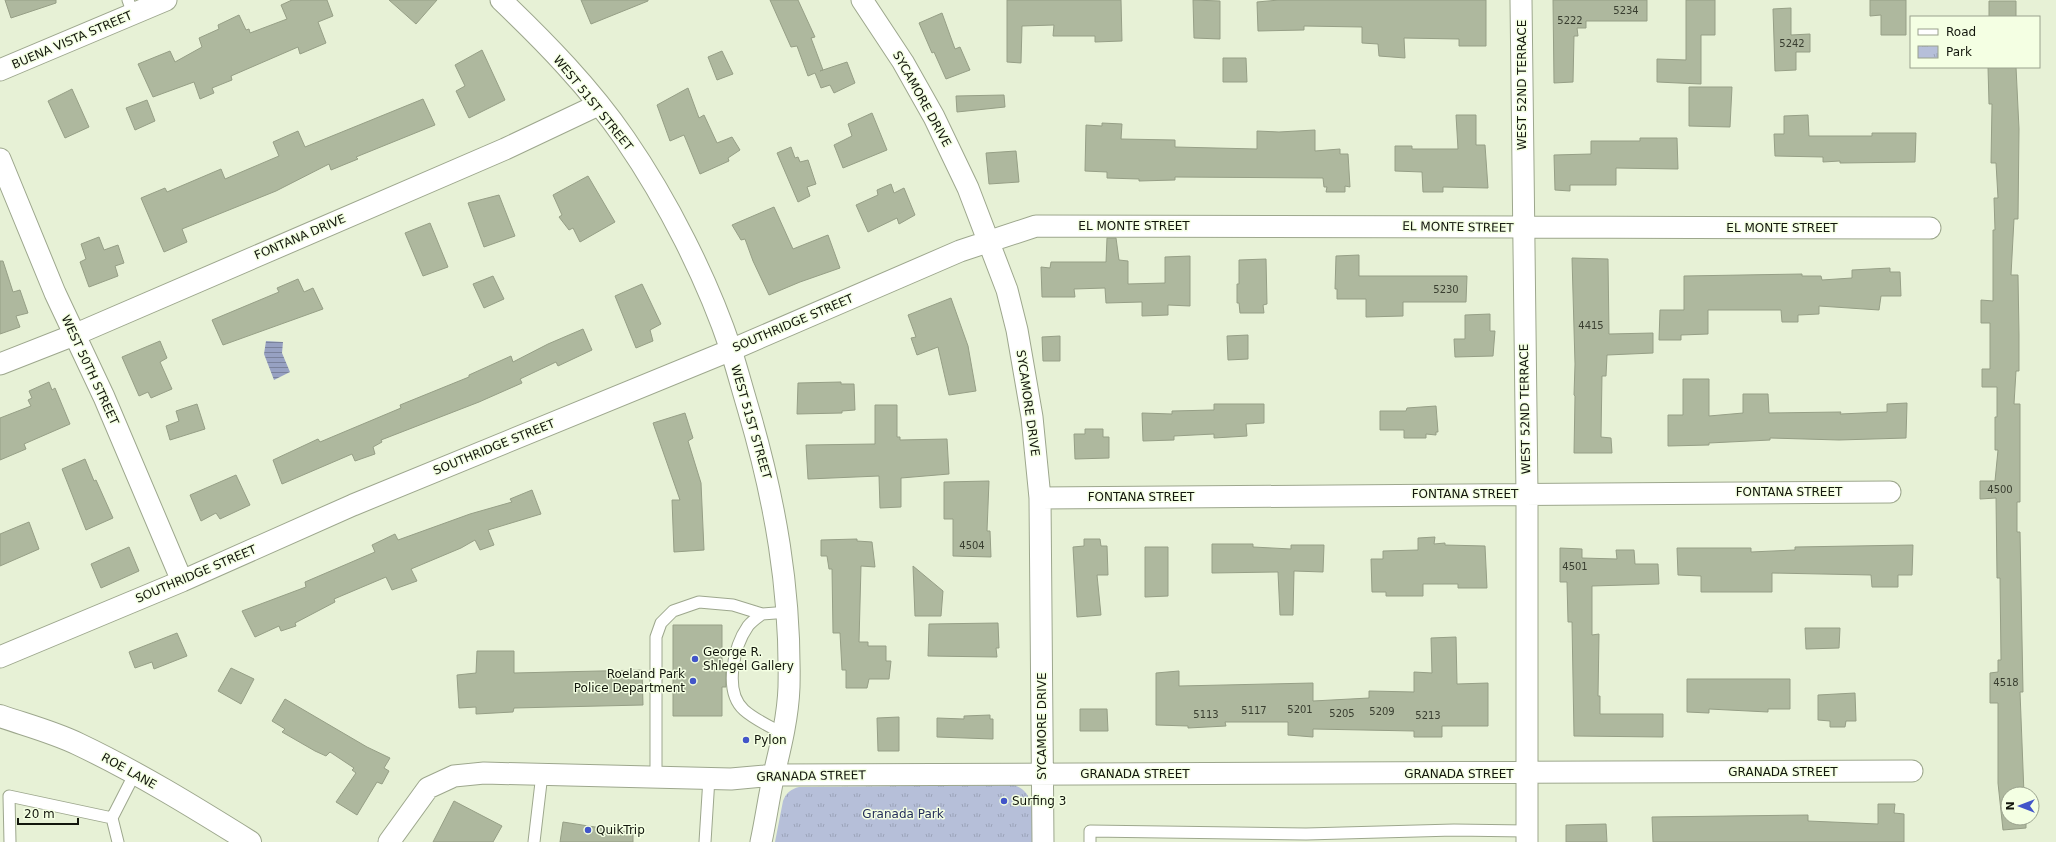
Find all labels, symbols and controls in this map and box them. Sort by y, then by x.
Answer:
house number: 5234 [1613,5,1639,16]
street label: BUENA VISTA STREET [10,8,135,72]
house number: 5222 [1557,15,1583,26]
legend [1910,16,2040,68]
street label: WEST 52ND TERRACE [1515,20,1529,150]
text: Road [1946,25,1976,39]
house number: 5242 [1779,38,1805,49]
text: Park [1946,45,1972,59]
street label: SYCAMORE DRIVE [890,49,954,149]
street label: WEST 51ST STREET [550,53,636,154]
street label: FONTANA DRIVE [252,211,348,263]
street label: EL MONTE STREET [1078,219,1190,233]
street label: EL MONTE STREET [1402,219,1514,235]
street label: EL MONTE STREET [1726,221,1838,235]
house number: 5230 [1433,284,1459,295]
street label: SOUTHRIDGE STREET [731,291,856,355]
street label: WEST 50TH STREET [58,313,122,428]
house number: 4415 [1578,320,1604,331]
street label: WEST 52ND TERRACE [1517,344,1533,474]
street label: SYCAMORE DRIVE [1014,349,1042,457]
street label: WEST 51ST STREET [728,363,774,481]
street label: SOUTHRIDGE STREET [431,416,557,478]
house number: 4500 [1987,484,2013,495]
street label: FONTANA STREET [1736,485,1843,499]
street label: FONTANA STREET [1412,487,1519,501]
street label: FONTANA STREET [1088,490,1195,504]
house number: 4504 [959,540,985,551]
street label: SOUTHRIDGE STREET [134,542,259,606]
house number: 4501 [1562,561,1588,572]
place label: George R. Shlegel Gallery [703,645,794,673]
marker: George R. Shlegel Gallery [690,654,700,664]
place label: Roeland Park Police Department [574,667,685,695]
street label: SYCAMORE DRIVE [1035,672,1049,780]
marker: Roeland Park Police Department [688,676,698,686]
house number: 4518 [1993,677,2019,688]
house number: 5201 [1287,704,1313,715]
house number: 5117 [1241,705,1267,716]
house number: 5209 [1369,706,1395,717]
house number: 5205 [1329,708,1355,719]
house number: 5113 [1193,709,1219,720]
house number: 5213 [1415,710,1441,721]
place label: Pylon [754,733,787,747]
marker: Pylon [741,735,751,745]
street label: ROE LANE [99,750,159,792]
street label: GRANADA STREET [1728,765,1838,779]
street label: GRANADA STREET [1080,767,1190,781]
street label: GRANADA STREET [1404,767,1514,781]
street label: GRANADA STREET [756,768,866,784]
north arrow [2000,786,2040,826]
place label: Surfing 3 [1012,794,1066,808]
marker: Surfing 3 [999,796,1009,806]
scale bar [18,800,78,826]
text: N [2004,801,2017,811]
text: 20 m [24,807,55,821]
park label: Granada Park [862,807,944,821]
place label: QuikTrip [596,823,645,837]
marker: QuikTrip [583,825,593,835]

